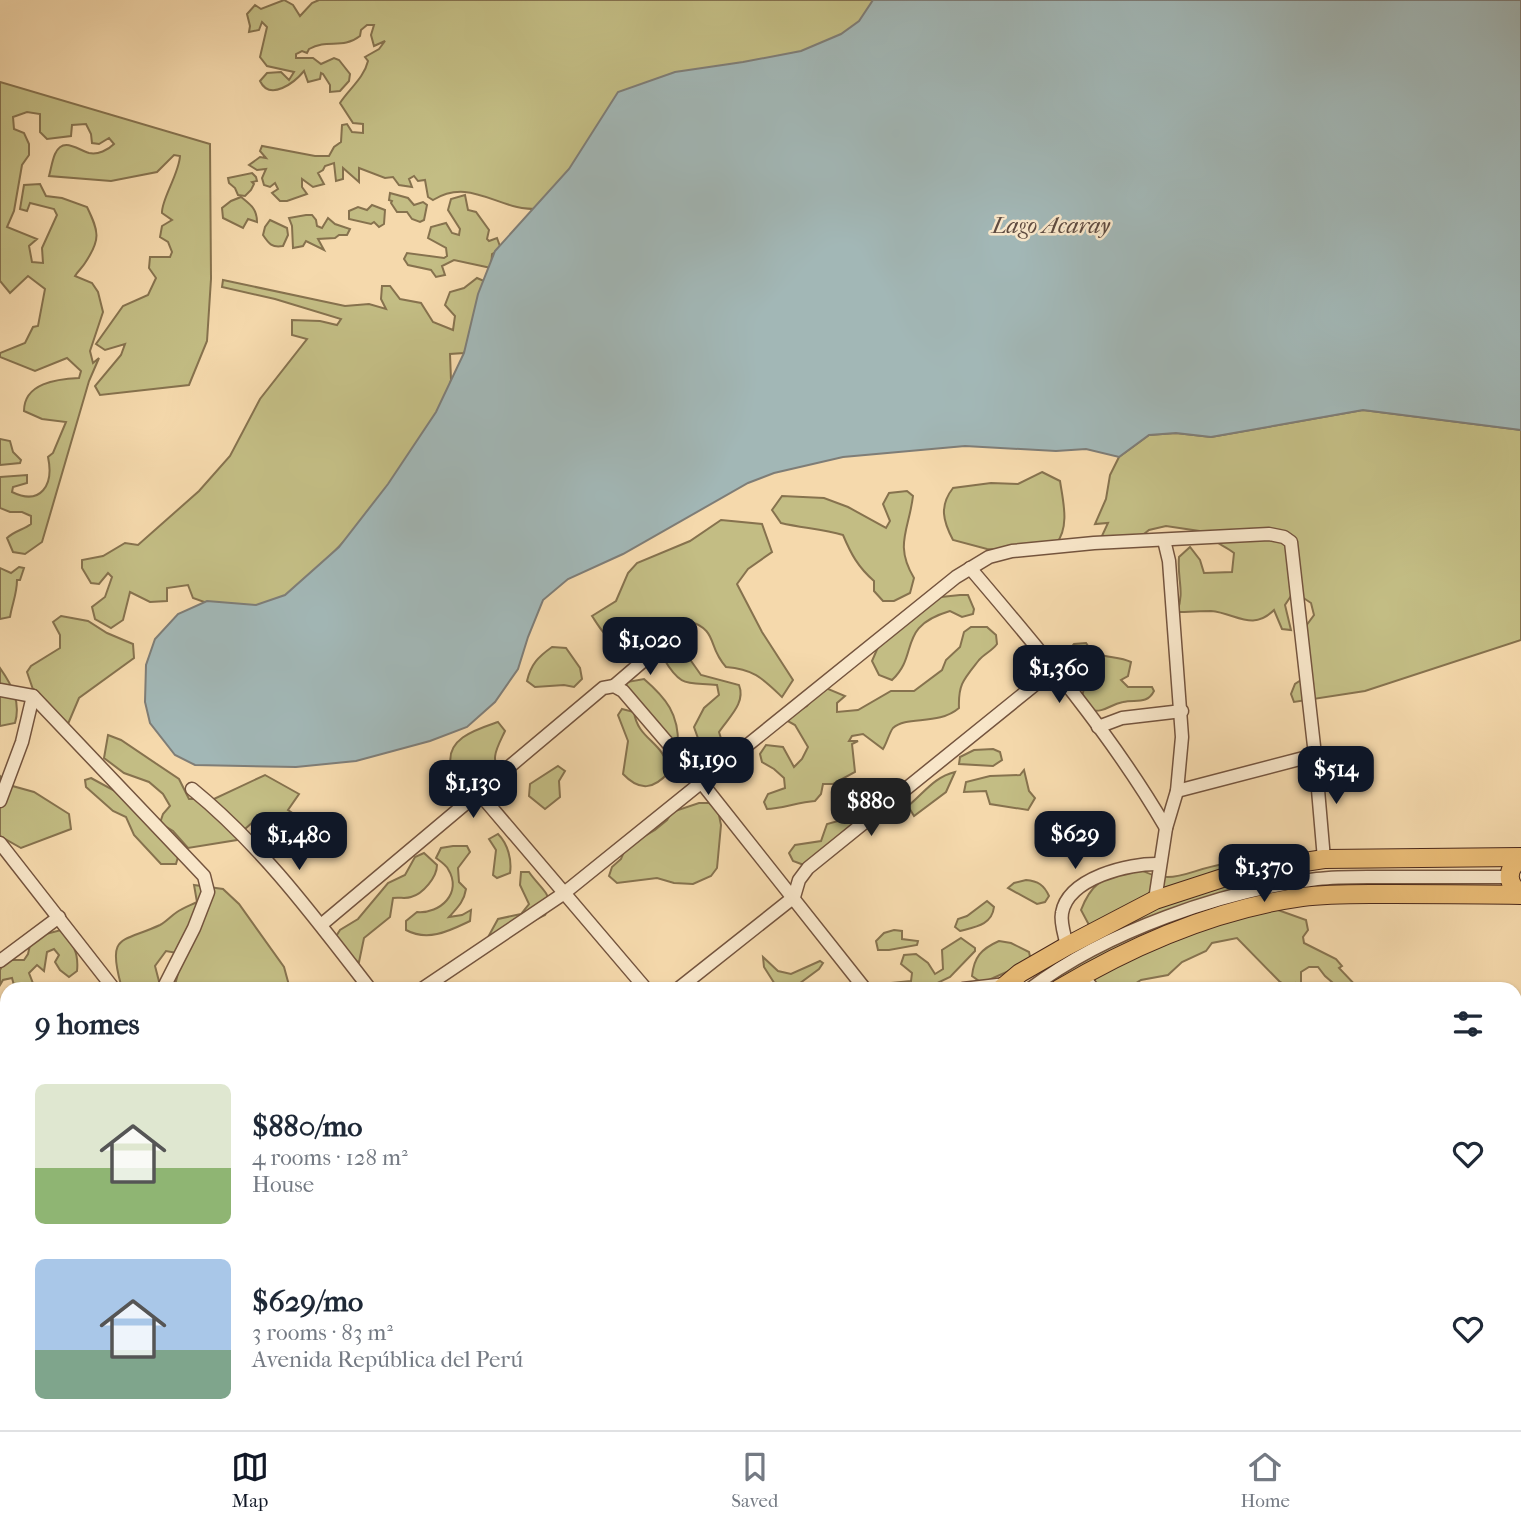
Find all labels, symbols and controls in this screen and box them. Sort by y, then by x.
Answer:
water label: Lago Acaray [990,212,1110,239]
pin: $1,020 [593,618,707,677]
text: $1,020 [619,626,681,653]
pin: $1,360 [1002,646,1116,705]
text: $1,360 [1029,654,1089,681]
pin: $1,190 [651,738,765,797]
text: $1,190 [679,746,737,773]
pin: $514 [1295,746,1377,806]
text: $514 [1314,755,1358,782]
pin: $1,130 [416,760,530,820]
text: $1,130 [445,769,501,796]
pin: $880 [830,778,912,838]
text: $880 [847,787,895,814]
pin: $1,480 [242,812,356,872]
pin: $629 [1034,812,1116,871]
text: $629 [1051,820,1100,847]
text: $1,480 [267,821,331,848]
pin: $1,370 [1207,844,1321,904]
text: $1,370 [1235,853,1293,880]
icon: filters [1449,1005,1487,1043]
text: 9 homes [35,1007,140,1042]
text: $880/mo [252,1109,363,1144]
icon: home [91,1112,175,1196]
icon: heart [1449,1135,1487,1173]
text: 4 rooms · 128 m² [252,1144,408,1171]
text: House [252,1171,314,1198]
text: $629/mo [252,1284,363,1319]
icon: home [91,1287,175,1371]
icon: heart [1449,1310,1487,1348]
text: 3 rooms · 83 m² [252,1319,393,1346]
text: Avenida República del Perú [252,1346,523,1373]
tab: Map [231,1448,269,1512]
tab: Saved [731,1448,778,1512]
tab: Home [1240,1448,1290,1512]

